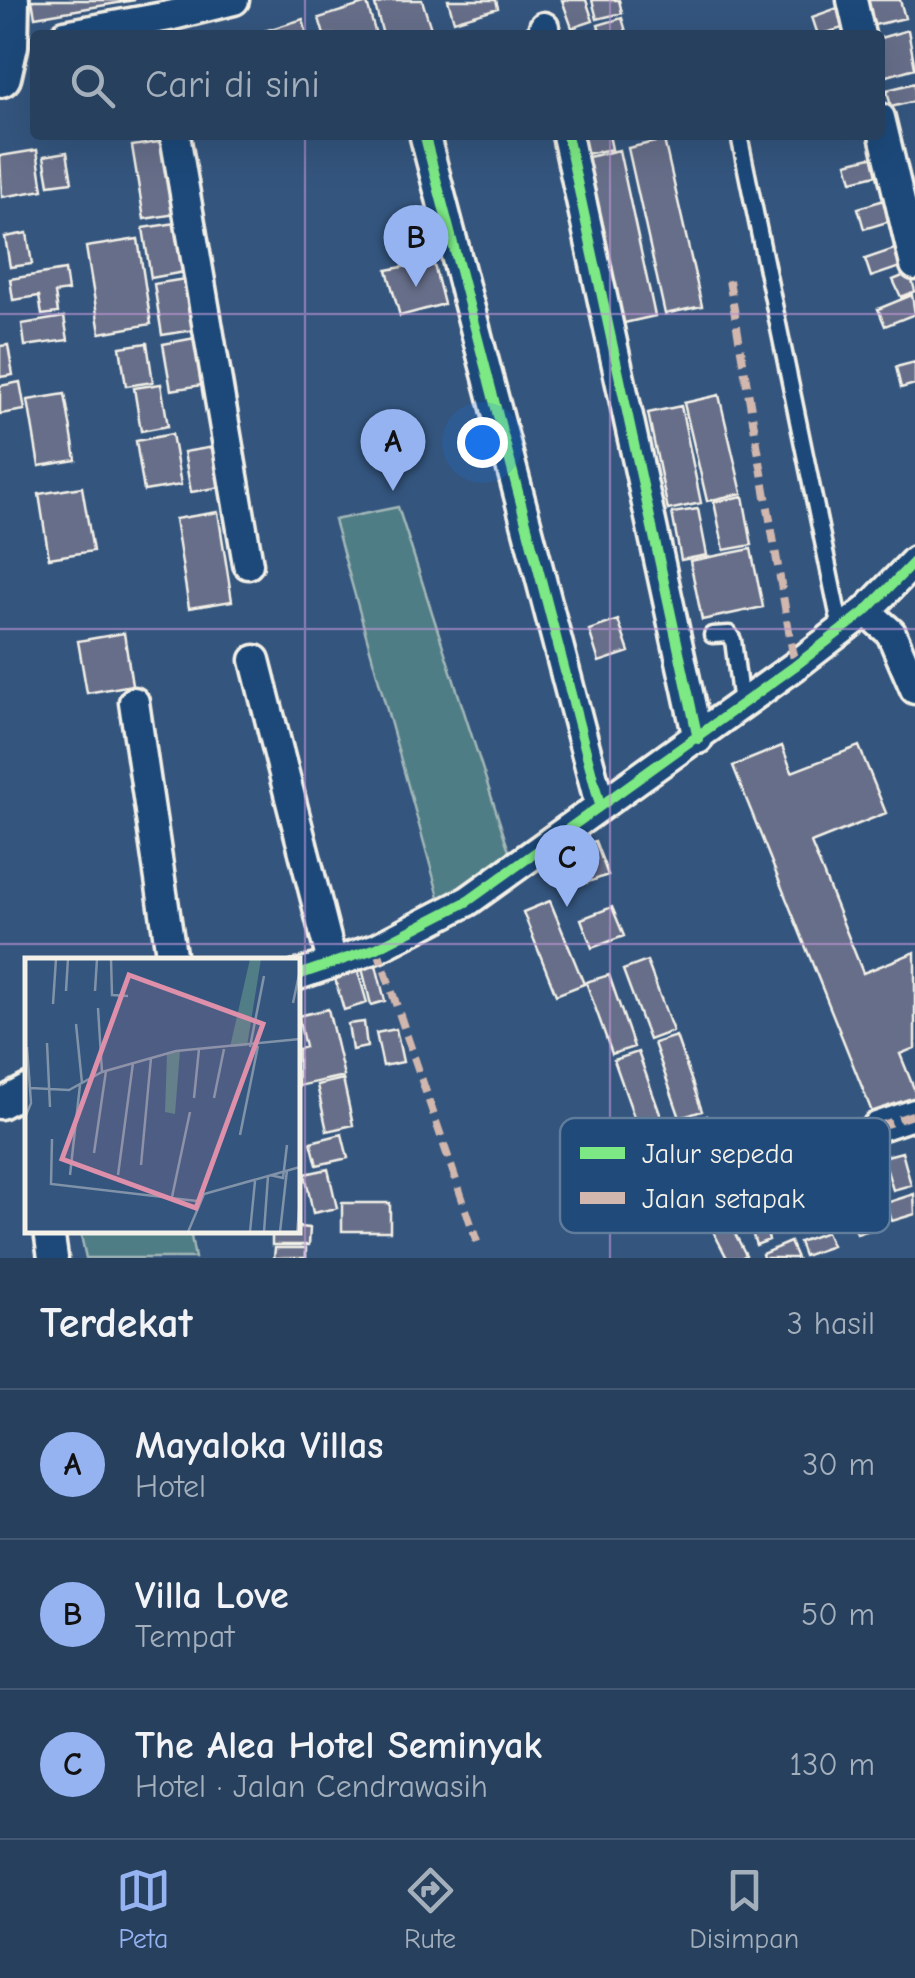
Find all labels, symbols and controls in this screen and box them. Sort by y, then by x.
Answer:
search box [30,30,885,140]
icon: search [65,58,120,113]
text: Cari di sini [145,63,320,107]
pin: B [384,204,448,287]
pin: A [360,408,426,491]
your location [457,417,508,468]
pin: C [534,824,600,907]
inset map [25,958,300,1233]
legend [560,1118,890,1233]
text: Jalur sepeda [642,1138,794,1170]
text: Jalan setapak [642,1183,805,1215]
text: Terdekat [40,1299,192,1348]
text: 3 hasil [787,1305,875,1342]
text: Mayaloka Villas [135,1424,383,1468]
text: A [64,1446,81,1483]
text: 30 m [802,1446,875,1483]
text: Hotel [135,1468,206,1505]
text: Villa Love [135,1574,289,1618]
text: B [63,1596,82,1633]
text: 50 m [801,1596,875,1633]
text: Tempat [135,1618,234,1655]
text: The Alea Hotel Seminyak [135,1724,542,1768]
text: C [63,1746,82,1783]
text: 130 m [789,1746,875,1783]
text: Hotel · Jalan Cendrawasih [135,1768,488,1805]
tab: Peta [116,1863,171,1955]
tab: Rute [403,1863,458,1955]
tab: Disimpan [689,1863,799,1955]

